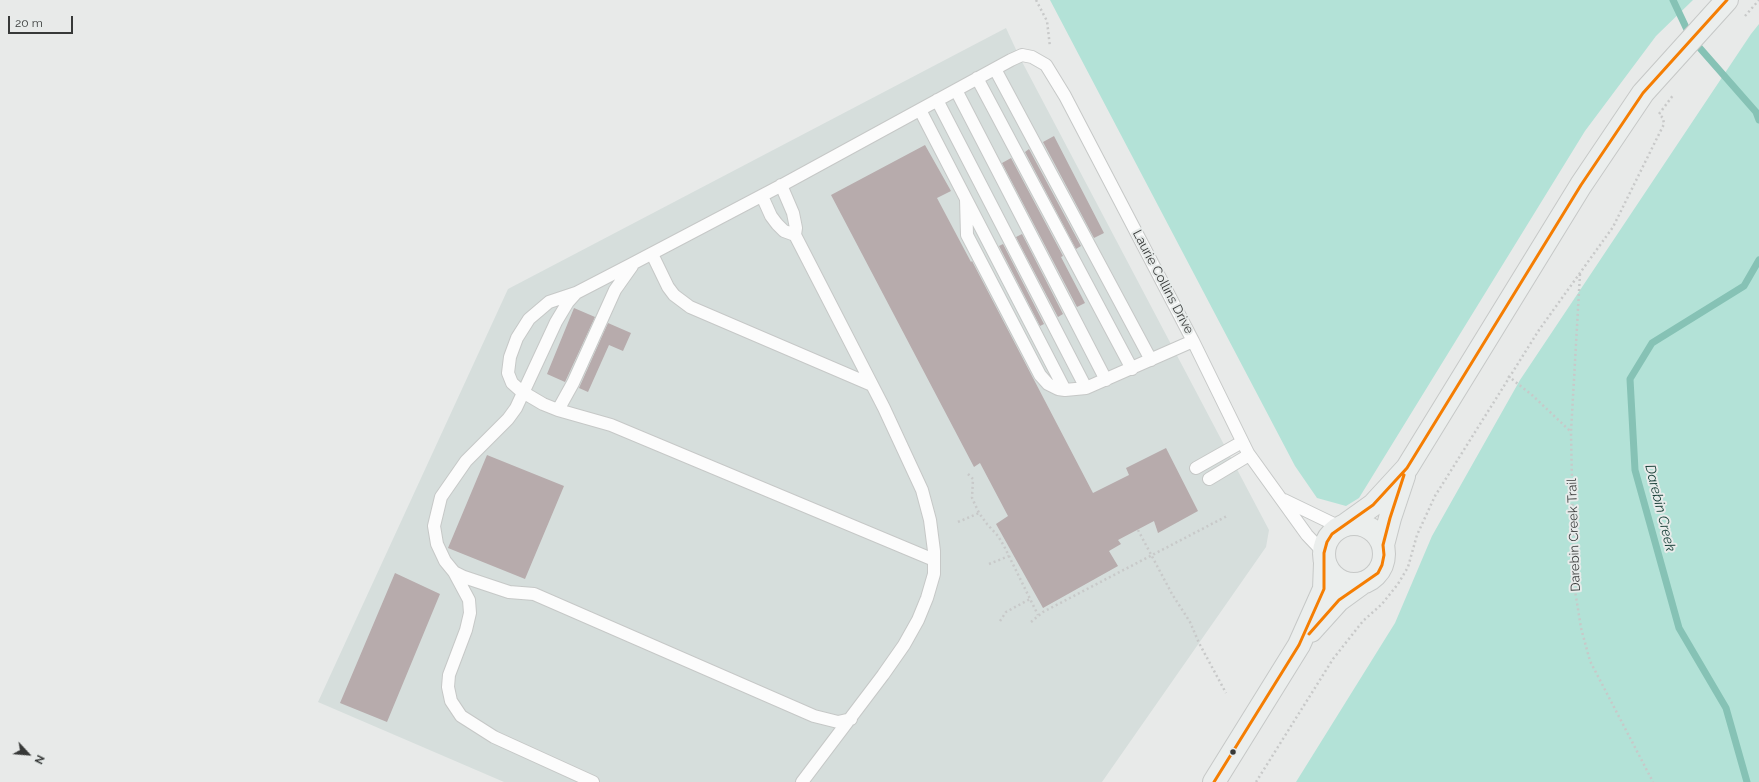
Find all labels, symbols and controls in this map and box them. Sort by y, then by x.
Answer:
scale bar [10,8,75,34]
text: 20 m [15,16,43,30]
street label: Laurie Collins Drive [1129,227,1197,337]
water label: Darebin Creek [1641,463,1679,553]
street label: Darebin Creek Trail [1564,478,1584,592]
north arrow [8,734,48,774]
unlabelled marker [1228,747,1238,757]
text: N [32,753,47,766]

